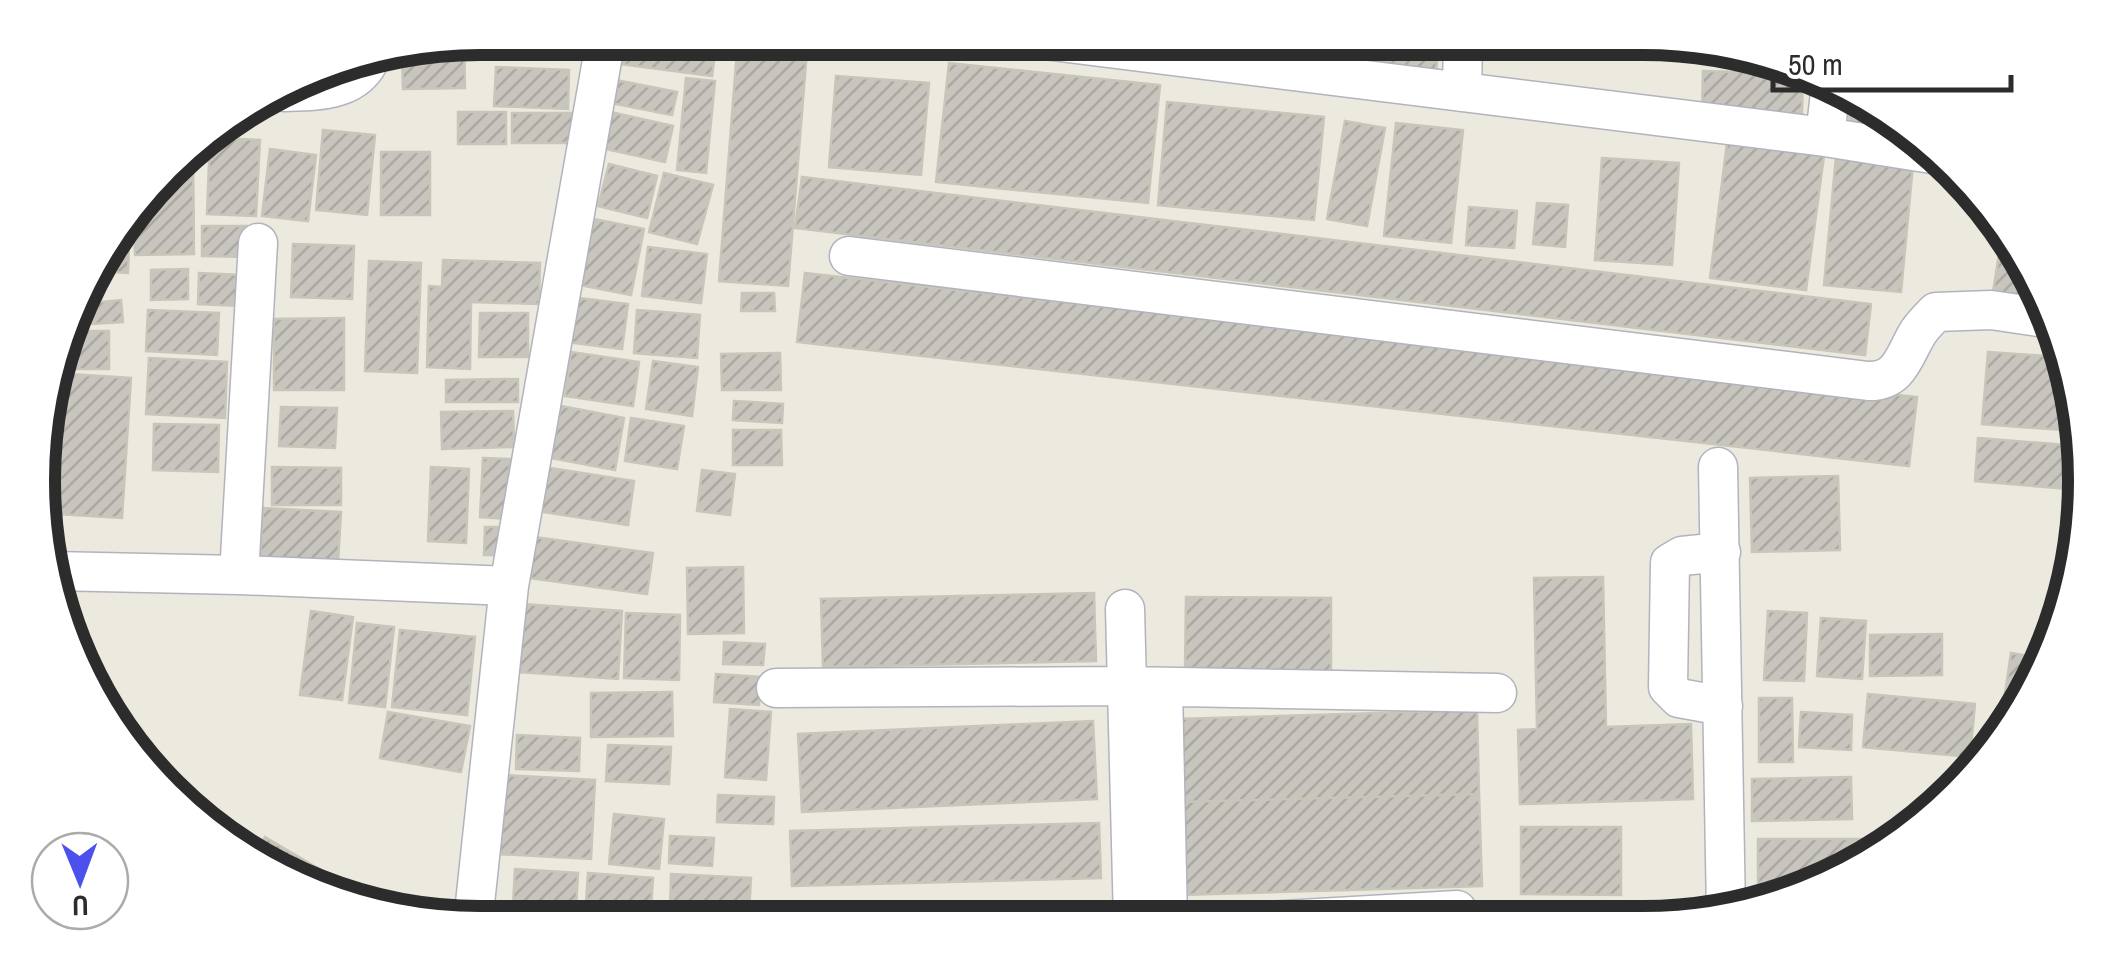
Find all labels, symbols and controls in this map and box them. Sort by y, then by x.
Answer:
scale bar [1773,30,2010,92]
text: 50 m [1788,44,1843,84]
north arrow [30,831,130,931]
text: U [72,887,89,925]

